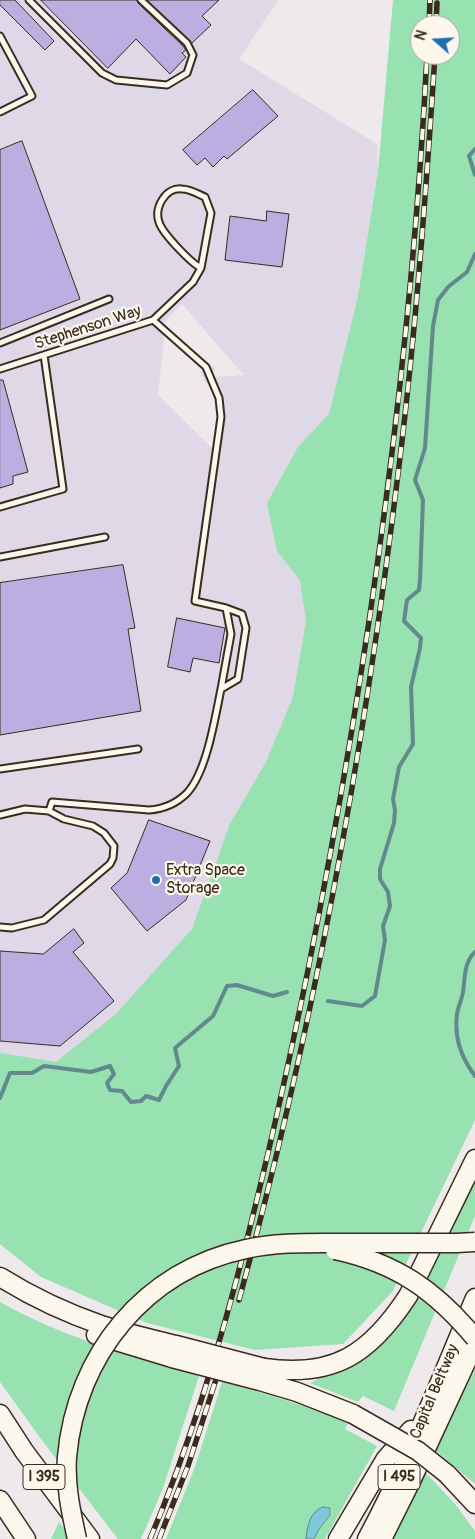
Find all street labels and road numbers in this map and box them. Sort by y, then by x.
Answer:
street label: Stephenson Way [32,302,144,354]
street label: Capital Beltway [406,1342,464,1442]
road number: I 395 [23,1464,65,1490]
road number: I 495 [378,1464,420,1490]

